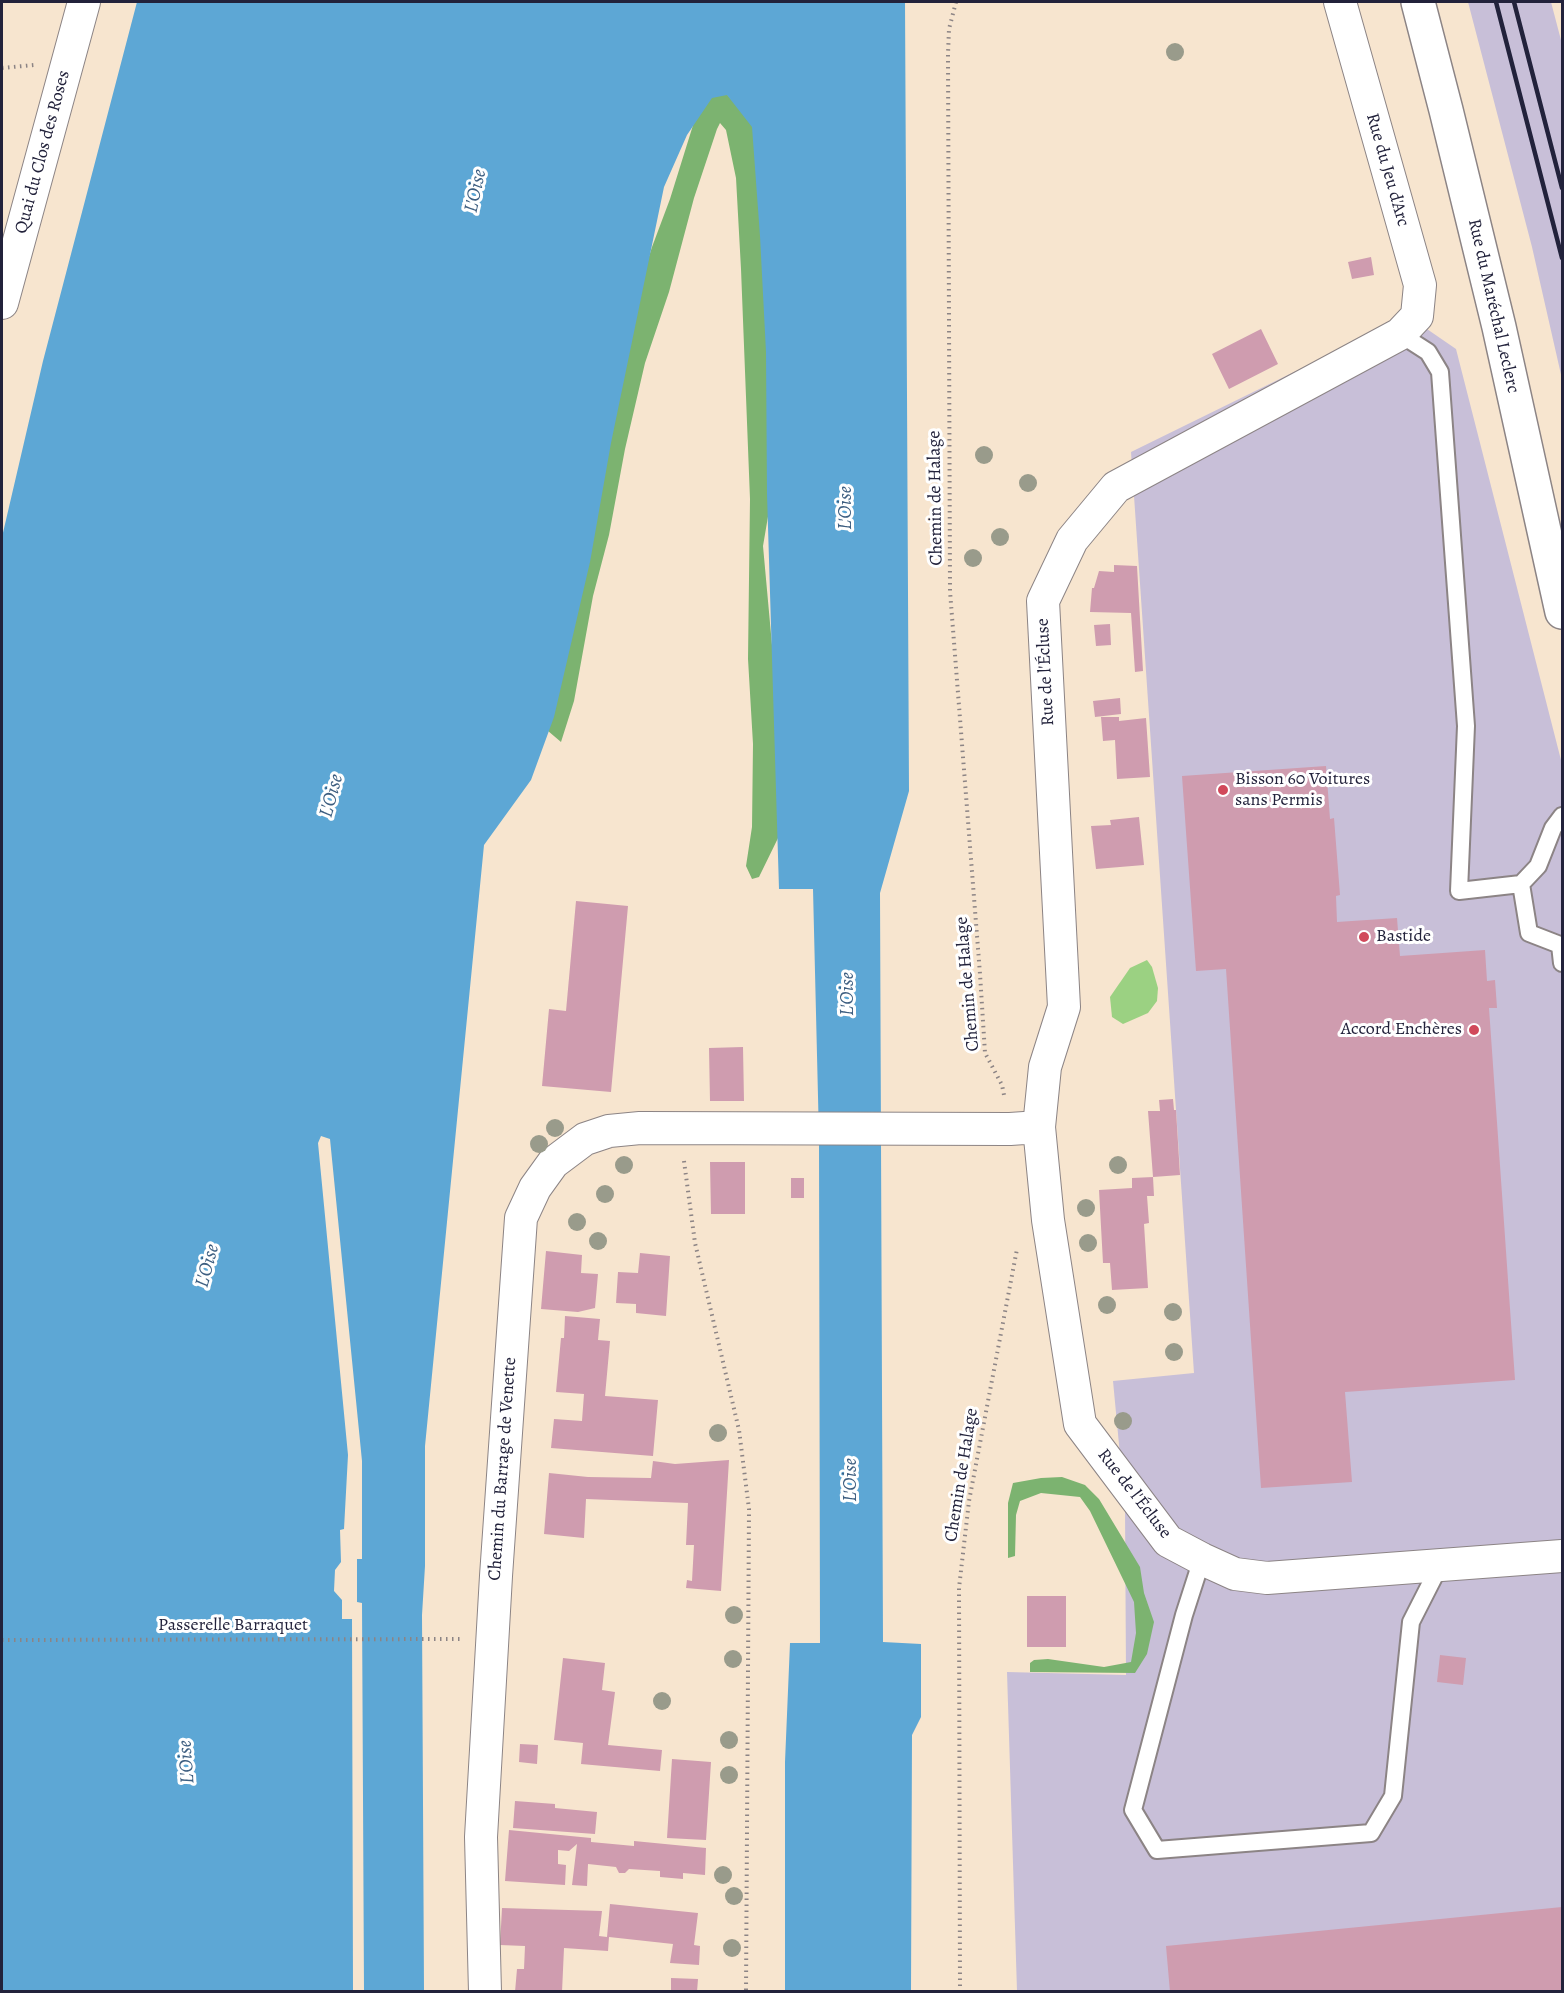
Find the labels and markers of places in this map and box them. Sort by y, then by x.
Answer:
place label: Bisson 60 Voitures sans Permis [1235,769,1370,812]
marker: Bisson 60 Voitures sans Permis [1216,783,1230,797]
place label: Bastide [1376,926,1431,948]
marker: Bastide [1357,930,1371,944]
place label: Accord Enchères [1341,1019,1462,1041]
marker: Accord Enchères [1467,1023,1481,1037]

